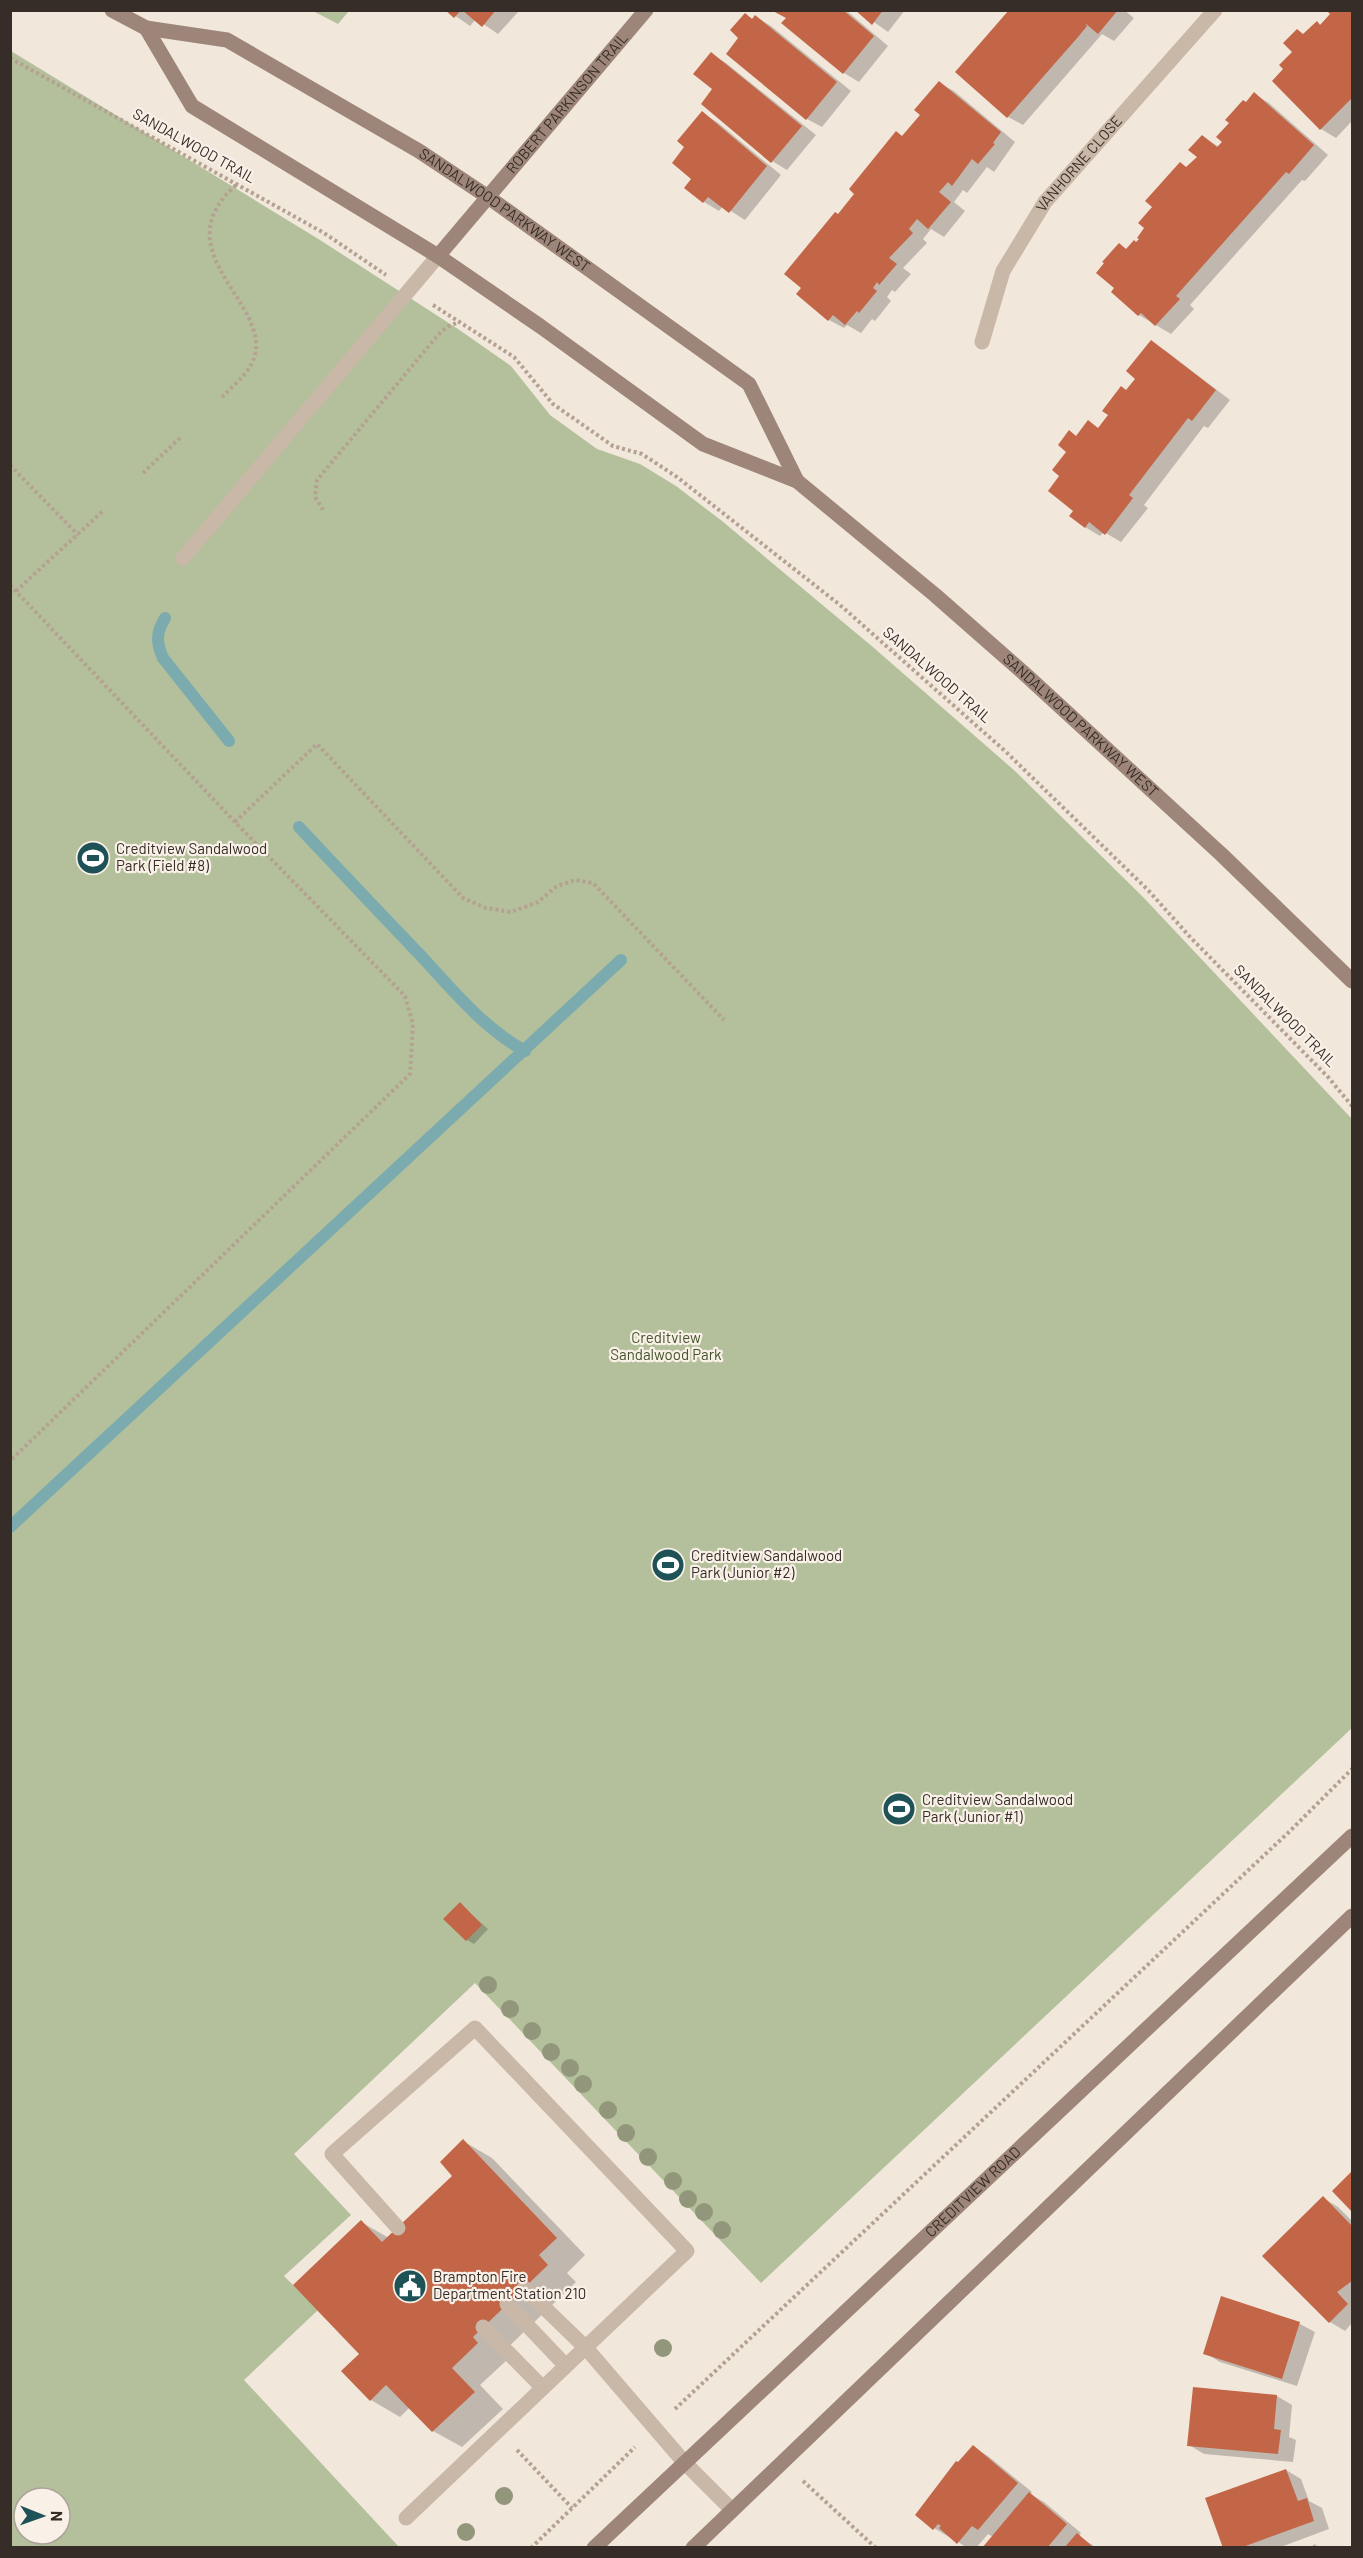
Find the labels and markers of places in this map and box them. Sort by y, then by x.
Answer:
place label: Creditview Sandalwood Park (Field #8) [116,839,267,874]
sports icon: Creditview Sandalwood Park (Field #8) [75,840,111,876]
place label: Creditview Sandalwood Park (Junior #2) [691,1546,842,1581]
sports icon: Creditview Sandalwood Park (Junior #2) [650,1547,686,1583]
place label: Creditview Sandalwood Park (Junior #1) [922,1790,1073,1825]
sports icon: Creditview Sandalwood Park (Junior #1) [881,1791,917,1827]
place label: Brampton Fire Department Station 210 [433,2267,586,2302]
public building icon: Brampton Fire Department Station 210 [392,2268,428,2304]

